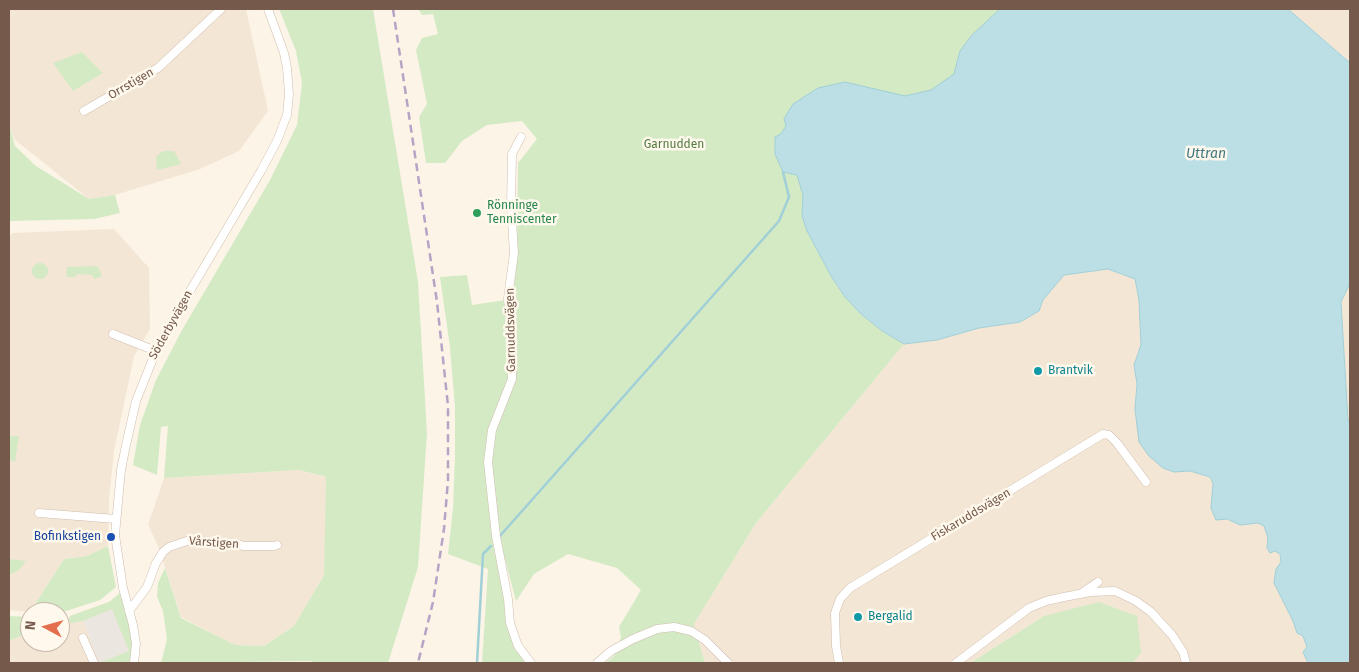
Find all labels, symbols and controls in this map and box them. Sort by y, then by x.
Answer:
street label: Orrstigen [106,65,156,103]
park label: Garnudden [644,138,704,152]
water label: Uttran [1186,146,1226,162]
place label: Rönninge Tenniscenter [487,199,557,227]
marker: Rönninge Tenniscenter [471,207,483,219]
street label: Söderbyvägen [146,288,196,362]
street label: Garnuddsvägen [503,288,519,372]
place label: Brantvik [1048,364,1093,378]
marker: Brantvik [1032,365,1044,377]
street label: Fiskaruddsvägen [929,486,1013,544]
place label: Bofinkstigen [34,530,101,544]
marker: Bofinkstigen [105,531,117,543]
street label: Vårstigen [189,534,239,552]
north arrow [20,602,70,652]
place label: Bergalid [868,610,913,624]
marker: Bergalid [852,611,864,623]
text: N [22,620,40,631]

